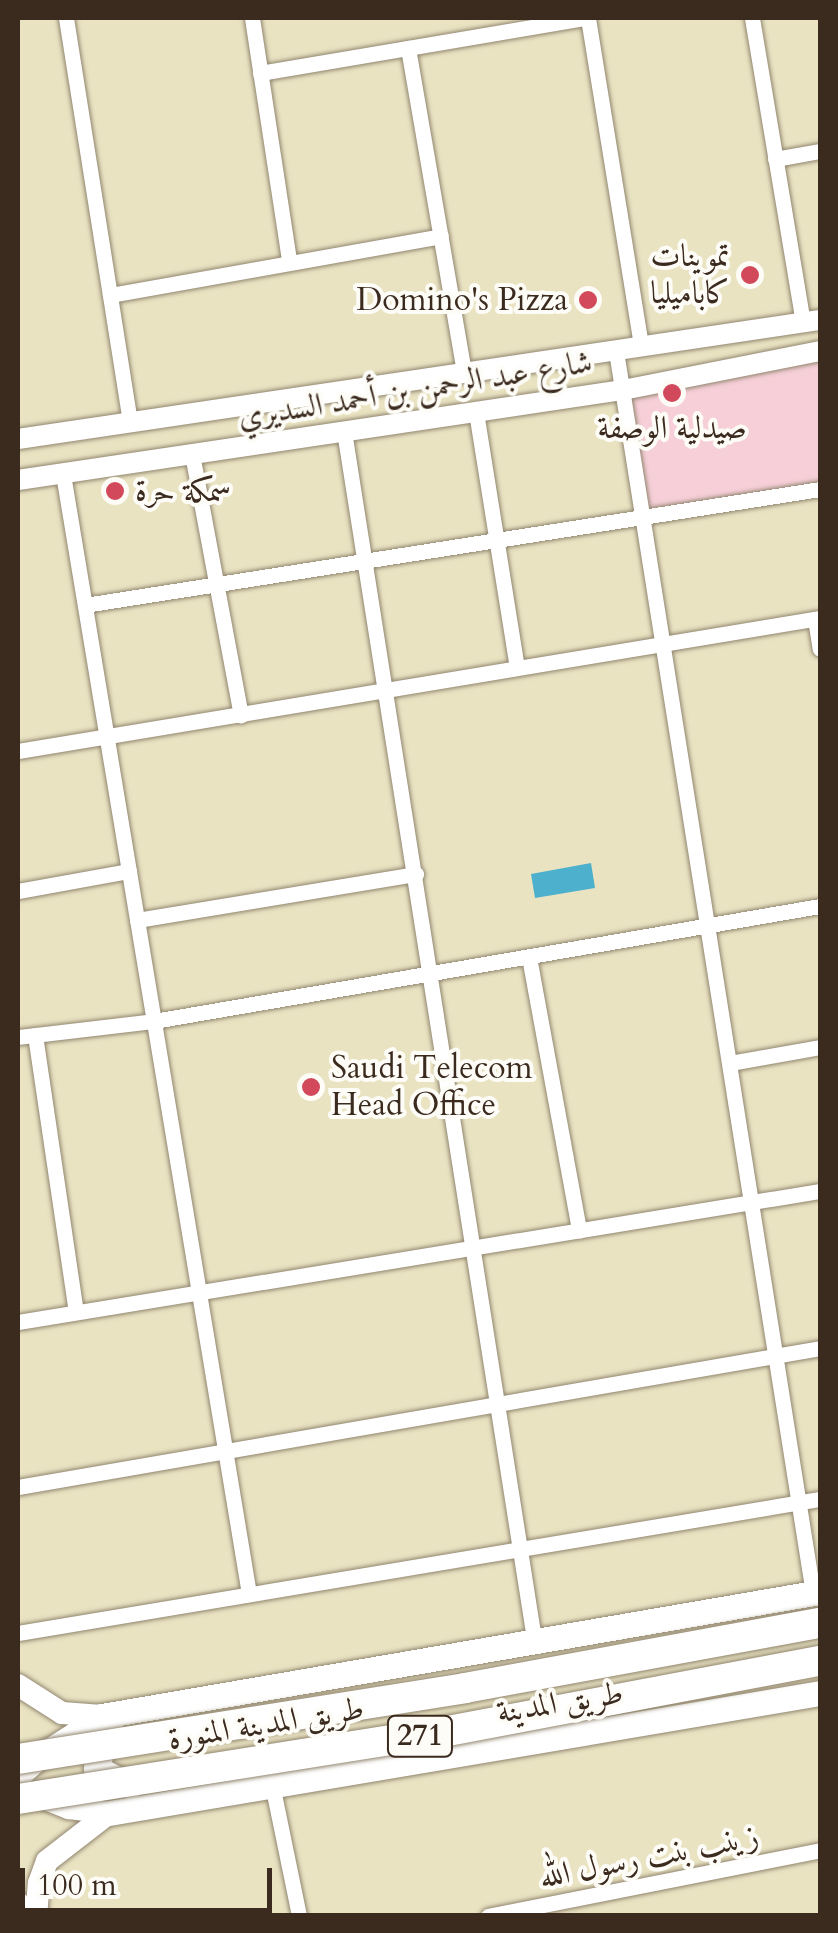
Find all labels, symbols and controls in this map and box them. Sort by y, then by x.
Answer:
place label: تموينات كاباميليا [650,238,730,313]
marker: تموينات كاباميليا [739,264,761,286]
place label: Domino's Pizza [356,281,568,319]
marker: Domino's Pizza [577,289,599,311]
street label: شارع عبد الرحمن بن أحمد السديري [235,343,595,437]
marker: صيدلية الوصفة [661,382,683,404]
place label: صيدلية الوصفة [597,409,747,447]
place label: سمكة حرة [135,472,231,510]
marker: سمكة حرة [104,480,126,502]
place label: Saudi Telecom Head Office [331,1050,533,1125]
marker: Saudi Telecom Head Office [300,1076,322,1098]
street label: طريق المدينة [494,1674,626,1732]
street label: طريق المدينة المنورة [165,1690,367,1758]
road number: 271 [385,1711,455,1761]
street label: زينب بنت رسول الله [536,1817,762,1897]
scale bar [25,1848,278,1910]
text: 100 m [37,1865,117,1906]

